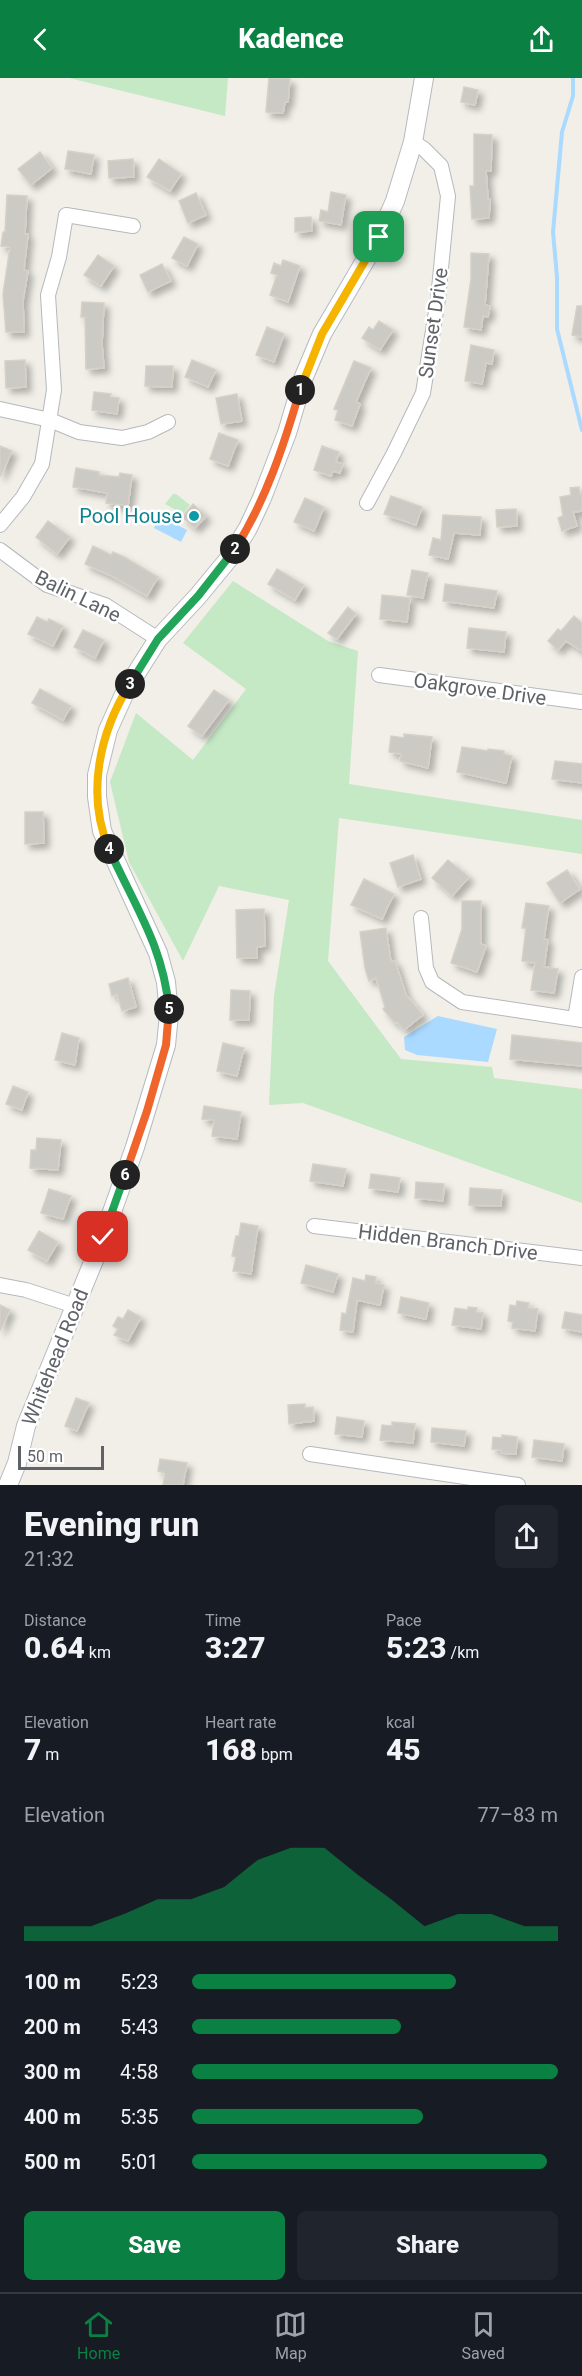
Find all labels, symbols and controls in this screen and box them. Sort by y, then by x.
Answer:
icon: back [24,23,57,56]
text: Kadence [238,23,344,55]
icon: share [525,23,558,56]
pin [353,211,404,262]
icon: arrive [362,220,395,253]
street label: Sunset Drive [413,266,453,380]
pin: 1 [285,375,315,405]
text: 1 [295,380,305,399]
place label: Pool House [79,504,182,528]
marker: Pool House [187,509,201,523]
pin: 2 [220,534,250,564]
text: 2 [230,539,240,558]
street label: Balin Lane [31,565,125,627]
street label: Oakgrove Drive [412,668,548,710]
pin: 3 [115,669,145,699]
text: 3 [125,674,135,693]
pin: 4 [94,834,124,864]
text: 4 [104,839,114,858]
pin: 5 [154,994,184,1024]
text: 5 [164,999,174,1018]
pin: 6 [110,1160,140,1190]
text: 6 [120,1165,130,1184]
pin [77,1211,128,1262]
street label: Hidden Branch Drive [357,1219,539,1265]
icon: check [86,1220,119,1253]
street label: Whitehead Road [17,1285,93,1429]
scale bar [18,1443,104,1470]
text: 50 m [27,1447,63,1466]
text: Evening run [24,1505,199,1544]
button: share [495,1505,558,1568]
text: 21:32 [24,1547,74,1571]
text: Distance [24,1611,86,1630]
text: Time [205,1611,241,1630]
text: Pace [386,1611,422,1630]
text: 0.64 [24,1630,85,1665]
text: 3:27 [205,1630,266,1665]
text: 5:23 [386,1630,447,1665]
text: km [85,1643,111,1662]
text: /km [447,1643,479,1662]
text: Elevation [24,1713,89,1732]
text: Heart rate [205,1713,276,1732]
text: kcal [386,1713,415,1732]
text: 7 [24,1732,41,1767]
text: 168 [205,1732,257,1767]
text: 45 [386,1732,421,1767]
text: m [41,1745,59,1764]
text: bpm [257,1745,293,1764]
text: Elevation [24,1803,105,1827]
text: 77–83 m [477,1803,558,1827]
text: 100 m [24,1970,81,1994]
text: 5:23 [120,1970,159,1994]
text: 200 m [24,2015,81,2039]
text: 5:43 [120,2015,159,2039]
text: 300 m [24,2060,81,2084]
text: 4:58 [120,2060,159,2084]
text: 400 m [24,2105,81,2129]
text: 5:35 [120,2105,159,2129]
text: 500 m [24,2150,81,2174]
text: 5:01 [120,2150,159,2174]
button: Save [24,2211,285,2280]
button: Share [297,2211,558,2280]
tab: Home [77,2308,120,2363]
tab: Map [274,2308,307,2363]
tab: Saved [462,2308,505,2363]

